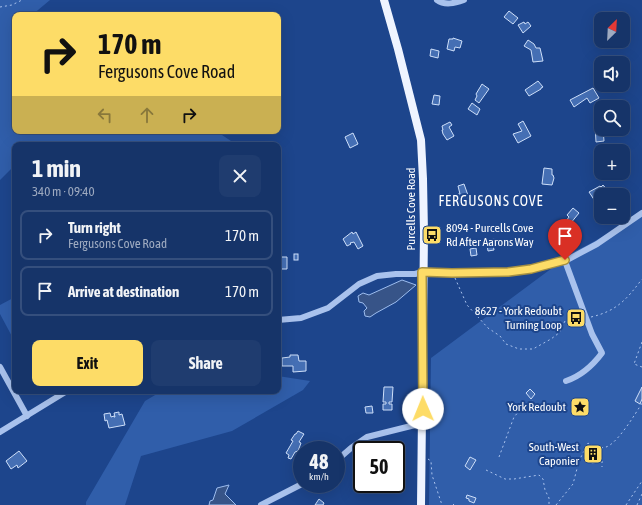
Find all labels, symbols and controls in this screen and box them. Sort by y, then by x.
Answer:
north arrow [594,12,630,48]
map controls [594,12,630,224]
icon: right [32,28,84,80]
text: 170 m [98,28,161,60]
button: sound [594,56,630,92]
text: Fergusons Cove Road [98,61,235,82]
button: search [594,100,630,136]
icon: left [94,104,116,126]
icon: ahead [136,104,158,126]
icon: right [178,104,200,126]
button: + [594,144,630,180]
text: 1 min [32,155,81,182]
button: close [219,155,261,197]
street label: Purcells Cove Road [404,167,418,251]
text: 340 m · 09:40 [32,184,95,199]
button: − [594,188,630,224]
district label: FERGUSONS COVE [438,193,544,209]
text: Turn right [68,219,121,236]
pin [548,219,582,260]
place label: 8094 - Purcells Cove Rd After Aarons Way [446,221,534,249]
icon: right [34,224,56,246]
bus stop icon: 8094 - Purcells Cove Rd After Aarons Way [421,224,443,246]
icon: arrive [554,225,576,247]
text: 170 m [225,227,259,244]
text: Fergusons Cove Road [68,236,167,251]
icon: arrive [34,280,56,302]
text: Arrive at destination [68,283,179,300]
text: 170 m [225,283,259,300]
place label: 8627 - York Redoubt Turning Loop [475,304,563,332]
bus stop icon: 8627 - York Redoubt Turning Loop [565,307,587,329]
button: Exit [32,340,143,386]
button: Share [151,340,261,386]
position arrow [402,388,444,430]
place icon: York Redoubt [569,396,591,418]
place label: York Redoubt [508,400,567,414]
place label: South-West Caponier [529,440,580,468]
speed limit sign: 50 [353,441,405,493]
building icon: South-West Caponier [582,443,604,465]
text: 48 [310,450,328,473]
text: km/h [309,471,329,482]

